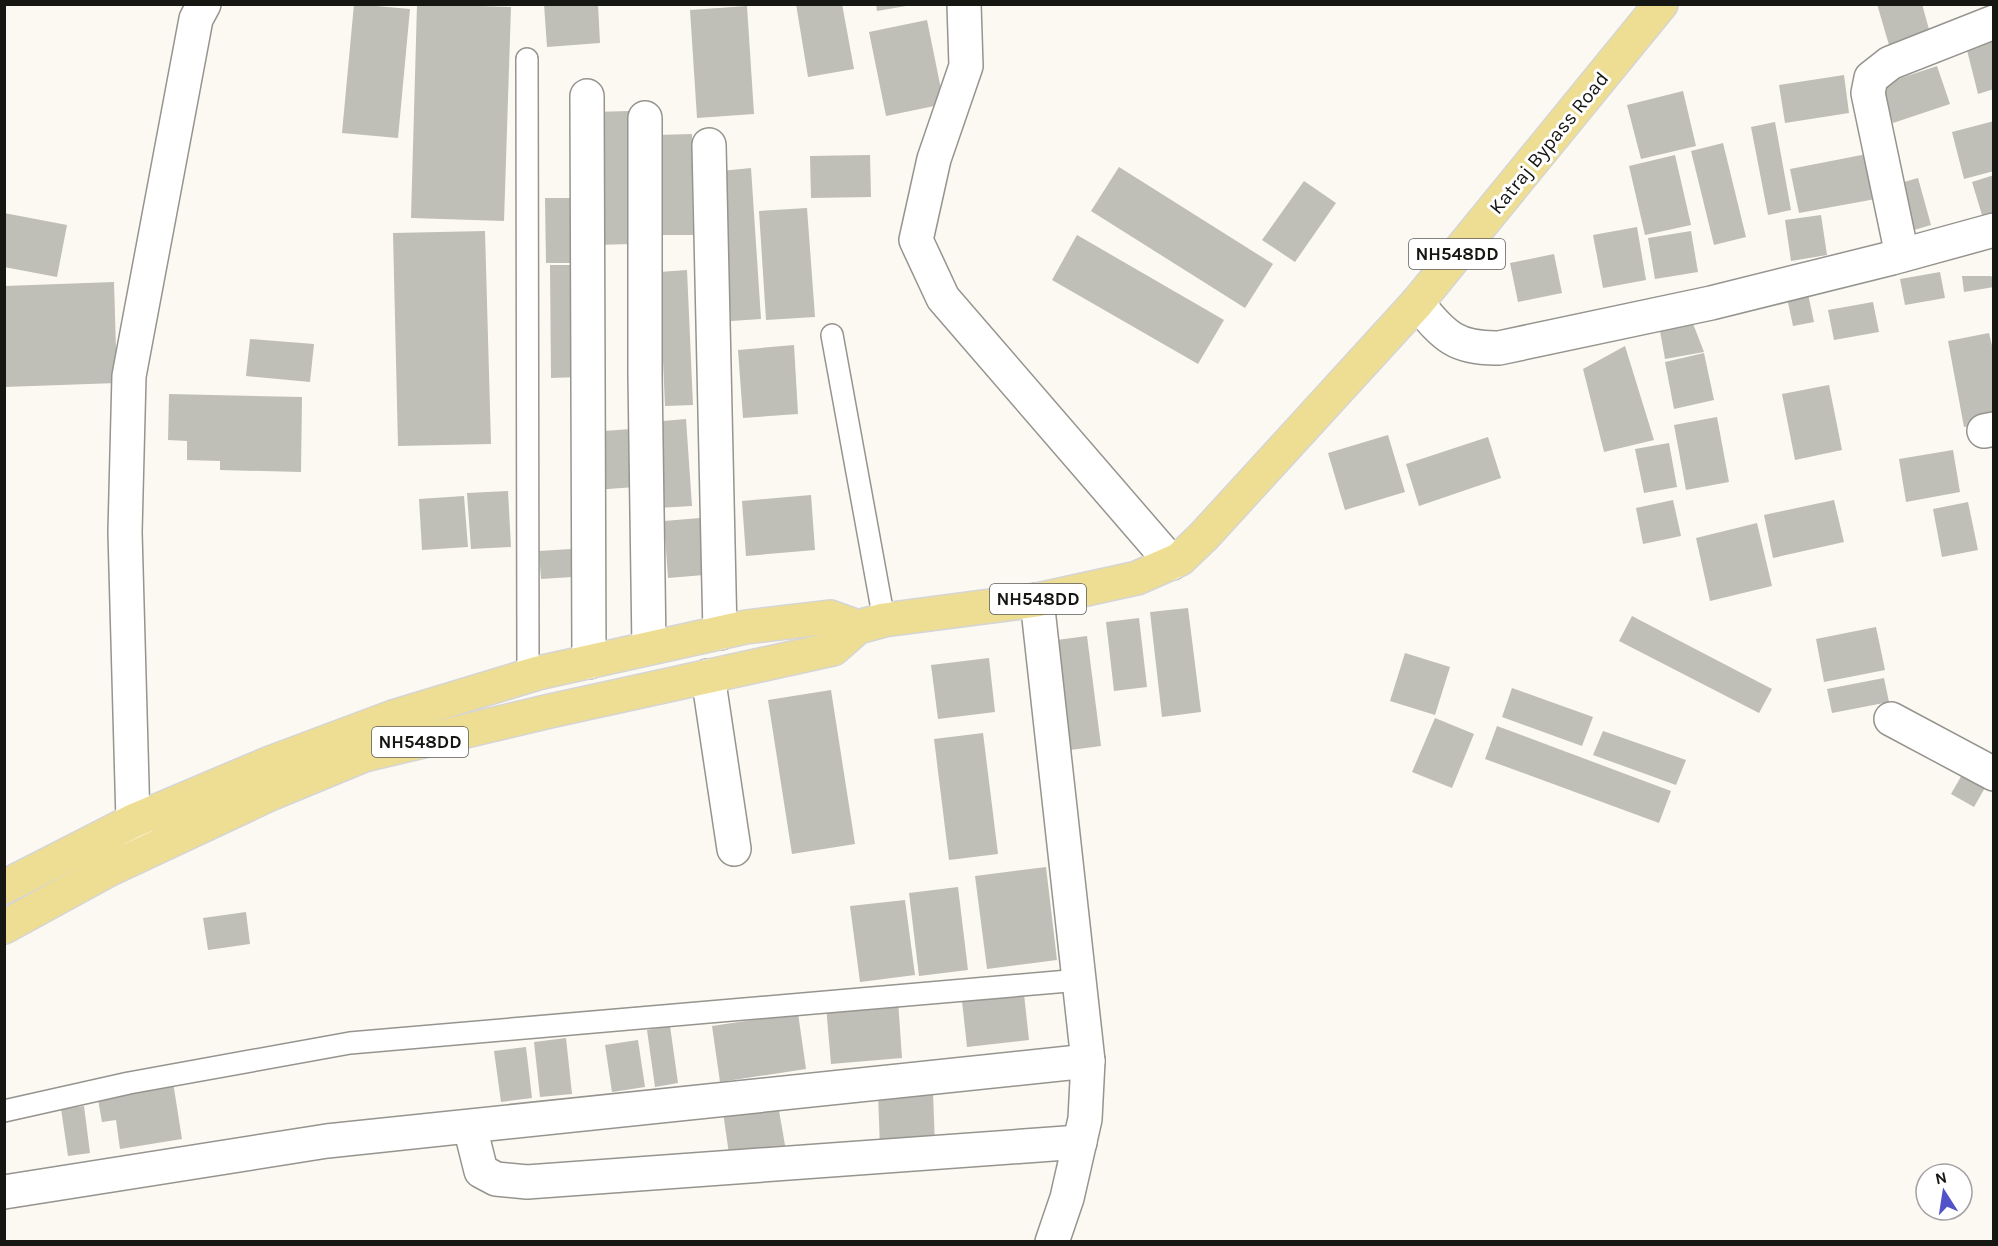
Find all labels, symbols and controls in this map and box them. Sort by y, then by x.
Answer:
street label: Katraj Bypass Road [1485,67,1613,219]
road number: NH548DD [1409,239,1505,269]
road number: NH548DD [990,584,1086,614]
road number: NH548DD [372,727,468,757]
north arrow [1914,1162,1974,1222]
text: N [1933,1167,1949,1188]

